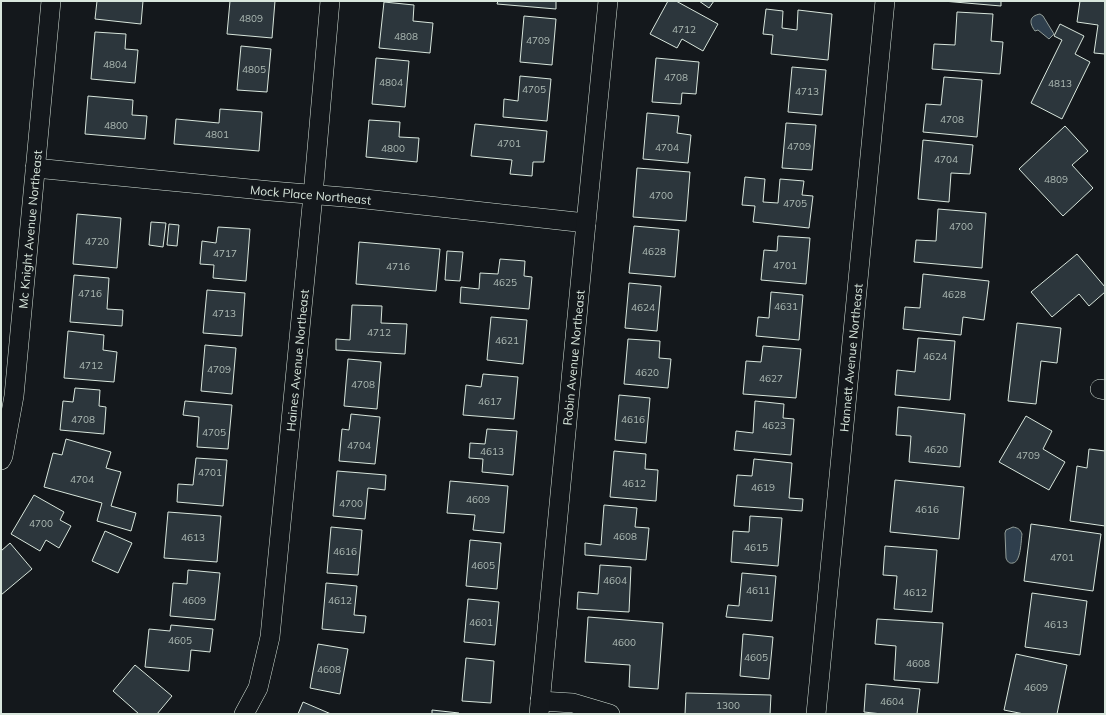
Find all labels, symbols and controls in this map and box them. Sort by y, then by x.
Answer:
house number: 4809 [239,12,263,25]
house number: 4712 [672,23,696,36]
house number: 4808 [394,30,418,43]
house number: 4709 [526,34,550,47]
house number: 4804 [103,58,127,71]
house number: 4805 [242,63,266,76]
house number: 4708 [664,71,688,84]
house number: 4804 [379,76,403,89]
house number: 4813 [1048,77,1072,90]
house number: 4705 [522,83,546,96]
house number: 4713 [795,85,819,98]
house number: 4708 [940,113,964,126]
house number: 4800 [104,119,128,132]
house number: 4801 [205,128,229,141]
house number: 4701 [497,137,521,150]
house number: 4709 [787,140,811,153]
house number: 4704 [655,141,679,154]
house number: 4800 [381,142,405,155]
street label: Mc Knight Avenue Northeast [15,149,45,309]
house number: 4704 [934,153,958,166]
house number: 4809 [1044,173,1068,186]
street label: Mock Place Northeast [250,182,372,207]
house number: 4700 [649,189,673,202]
house number: 4705 [783,197,807,210]
house number: 4700 [949,220,973,233]
house number: 4720 [85,235,109,248]
house number: 4628 [642,245,666,258]
house number: 4717 [213,247,237,260]
house number: 4701 [773,259,797,272]
house number: 4716 [386,260,410,273]
house number: 4625 [493,276,517,289]
street label: Hannett Avenue Northeast [836,283,865,433]
house number: 4716 [78,287,102,300]
house number: 4628 [942,288,966,301]
street label: Haines Avenue Northeast [283,289,311,432]
street label: Robin Avenue Northeast [559,289,587,426]
house number: 4631 [774,300,798,313]
house number: 4624 [631,301,655,314]
house number: 4713 [212,307,236,320]
house number: 4712 [367,326,391,339]
house number: 4621 [495,334,519,347]
house number: 4624 [923,350,947,363]
house number: 4712 [79,359,103,372]
house number: 4709 [207,363,231,376]
house number: 4620 [635,366,659,379]
house number: 4627 [759,372,783,385]
house number: 4708 [351,378,375,391]
house number: 4617 [478,395,502,408]
house number: 4708 [71,413,95,426]
house number: 4616 [621,413,645,426]
house number: 4623 [762,419,786,432]
house number: 4705 [202,426,226,439]
house number: 4704 [347,439,371,452]
house number: 4620 [924,443,948,456]
house number: 4613 [480,445,504,458]
house number: 4709 [1016,449,1040,462]
house number: 4701 [198,466,222,479]
house number: 4704 [70,473,94,486]
house number: 4612 [622,477,646,490]
house number: 4619 [751,481,775,494]
house number: 4609 [466,493,490,506]
house number: 4700 [339,497,363,510]
house number: 4616 [915,503,939,516]
house number: 4700 [29,517,53,530]
house number: 4608 [613,530,637,543]
house number: 4613 [181,531,205,544]
house number: 4615 [744,541,768,554]
house number: 4616 [333,545,357,558]
house number: 4701 [1050,551,1074,564]
house number: 4605 [471,559,495,572]
house number: 4604 [603,574,627,587]
house number: 4611 [746,584,770,597]
house number: 4612 [903,586,927,599]
house number: 4609 [182,594,206,607]
house number: 4612 [328,594,352,607]
house number: 4601 [469,616,493,629]
house number: 4613 [1044,618,1068,631]
house number: 4605 [168,634,192,647]
house number: 4600 [612,636,636,649]
house number: 4605 [744,651,768,664]
house number: 4608 [906,657,930,670]
house number: 4608 [317,663,341,676]
house number: 4609 [1024,681,1048,694]
house number: 4604 [880,695,904,708]
house number: 1300 [716,699,740,712]

